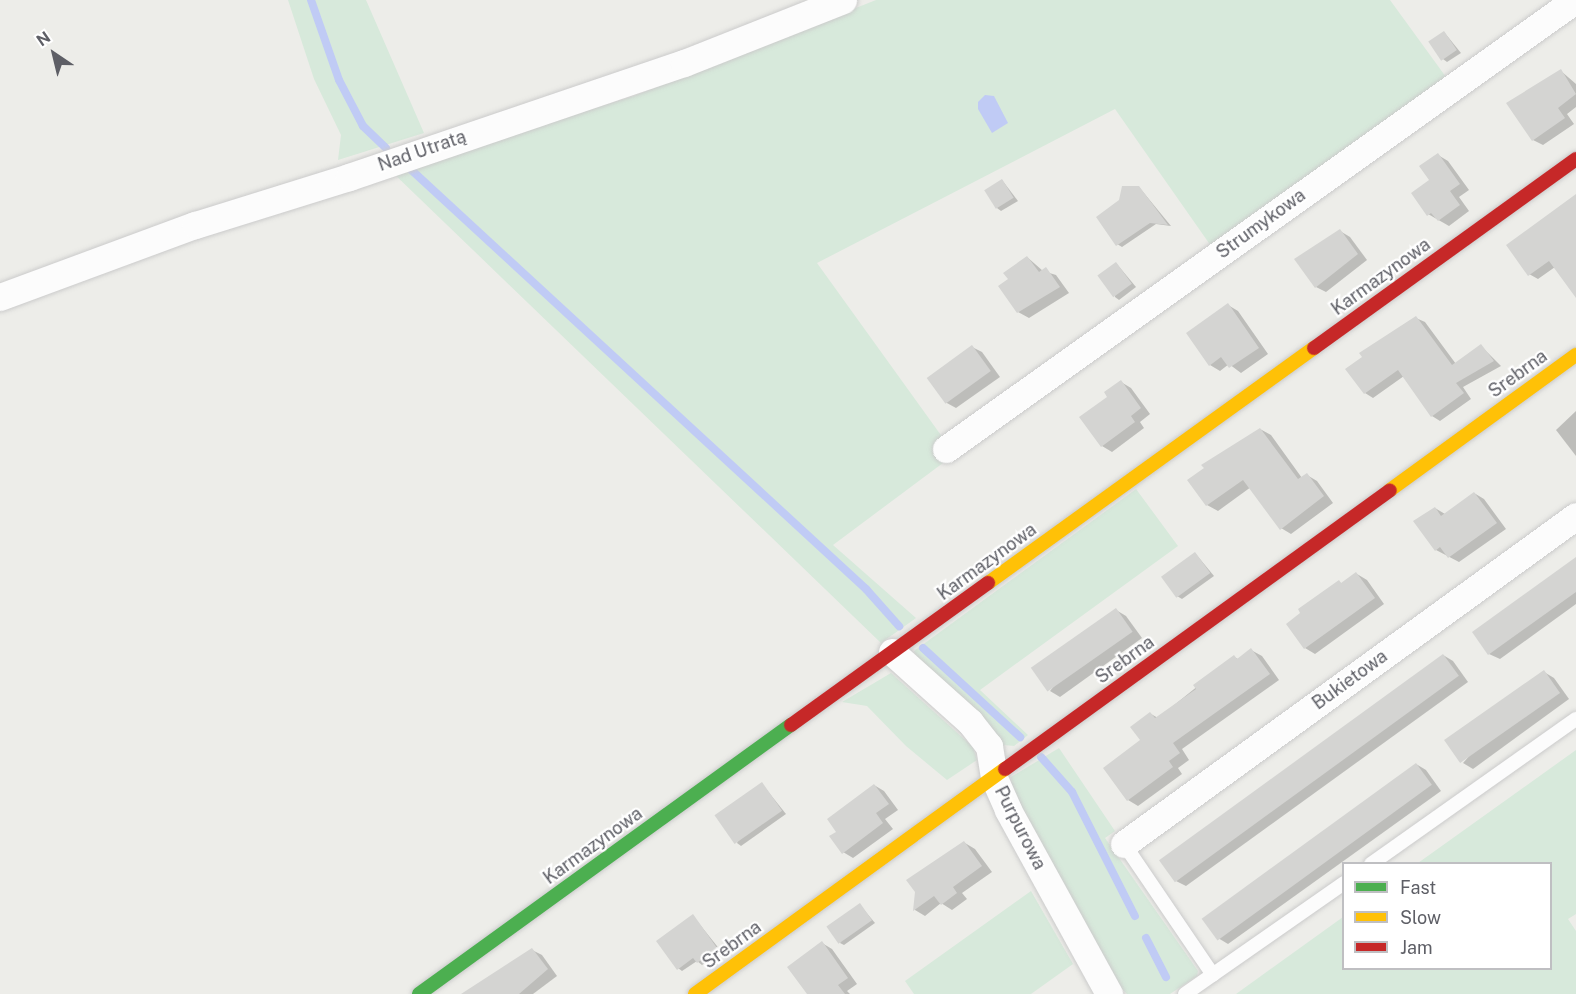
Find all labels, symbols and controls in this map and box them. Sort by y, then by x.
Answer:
north arrow [24,24,84,84]
text: N [33,27,54,50]
street label: Nad Utratą [375,126,469,176]
street label: Strumykowa [1212,184,1310,264]
street label: Karmazynowa [1327,234,1435,320]
street label: Srebrna [1484,346,1552,402]
street label: Karmazynowa [933,519,1041,605]
street label: Srebrna [1091,632,1159,688]
street label: Bukietowa [1308,646,1392,714]
street label: Purpurowa [990,783,1050,873]
street label: Karmazynowa [539,803,647,889]
legend [1342,862,1552,970]
text: Fast [1400,877,1436,898]
text: Slow [1400,907,1441,928]
street label: Srebrna [698,917,766,973]
text: Jam [1400,937,1433,958]

